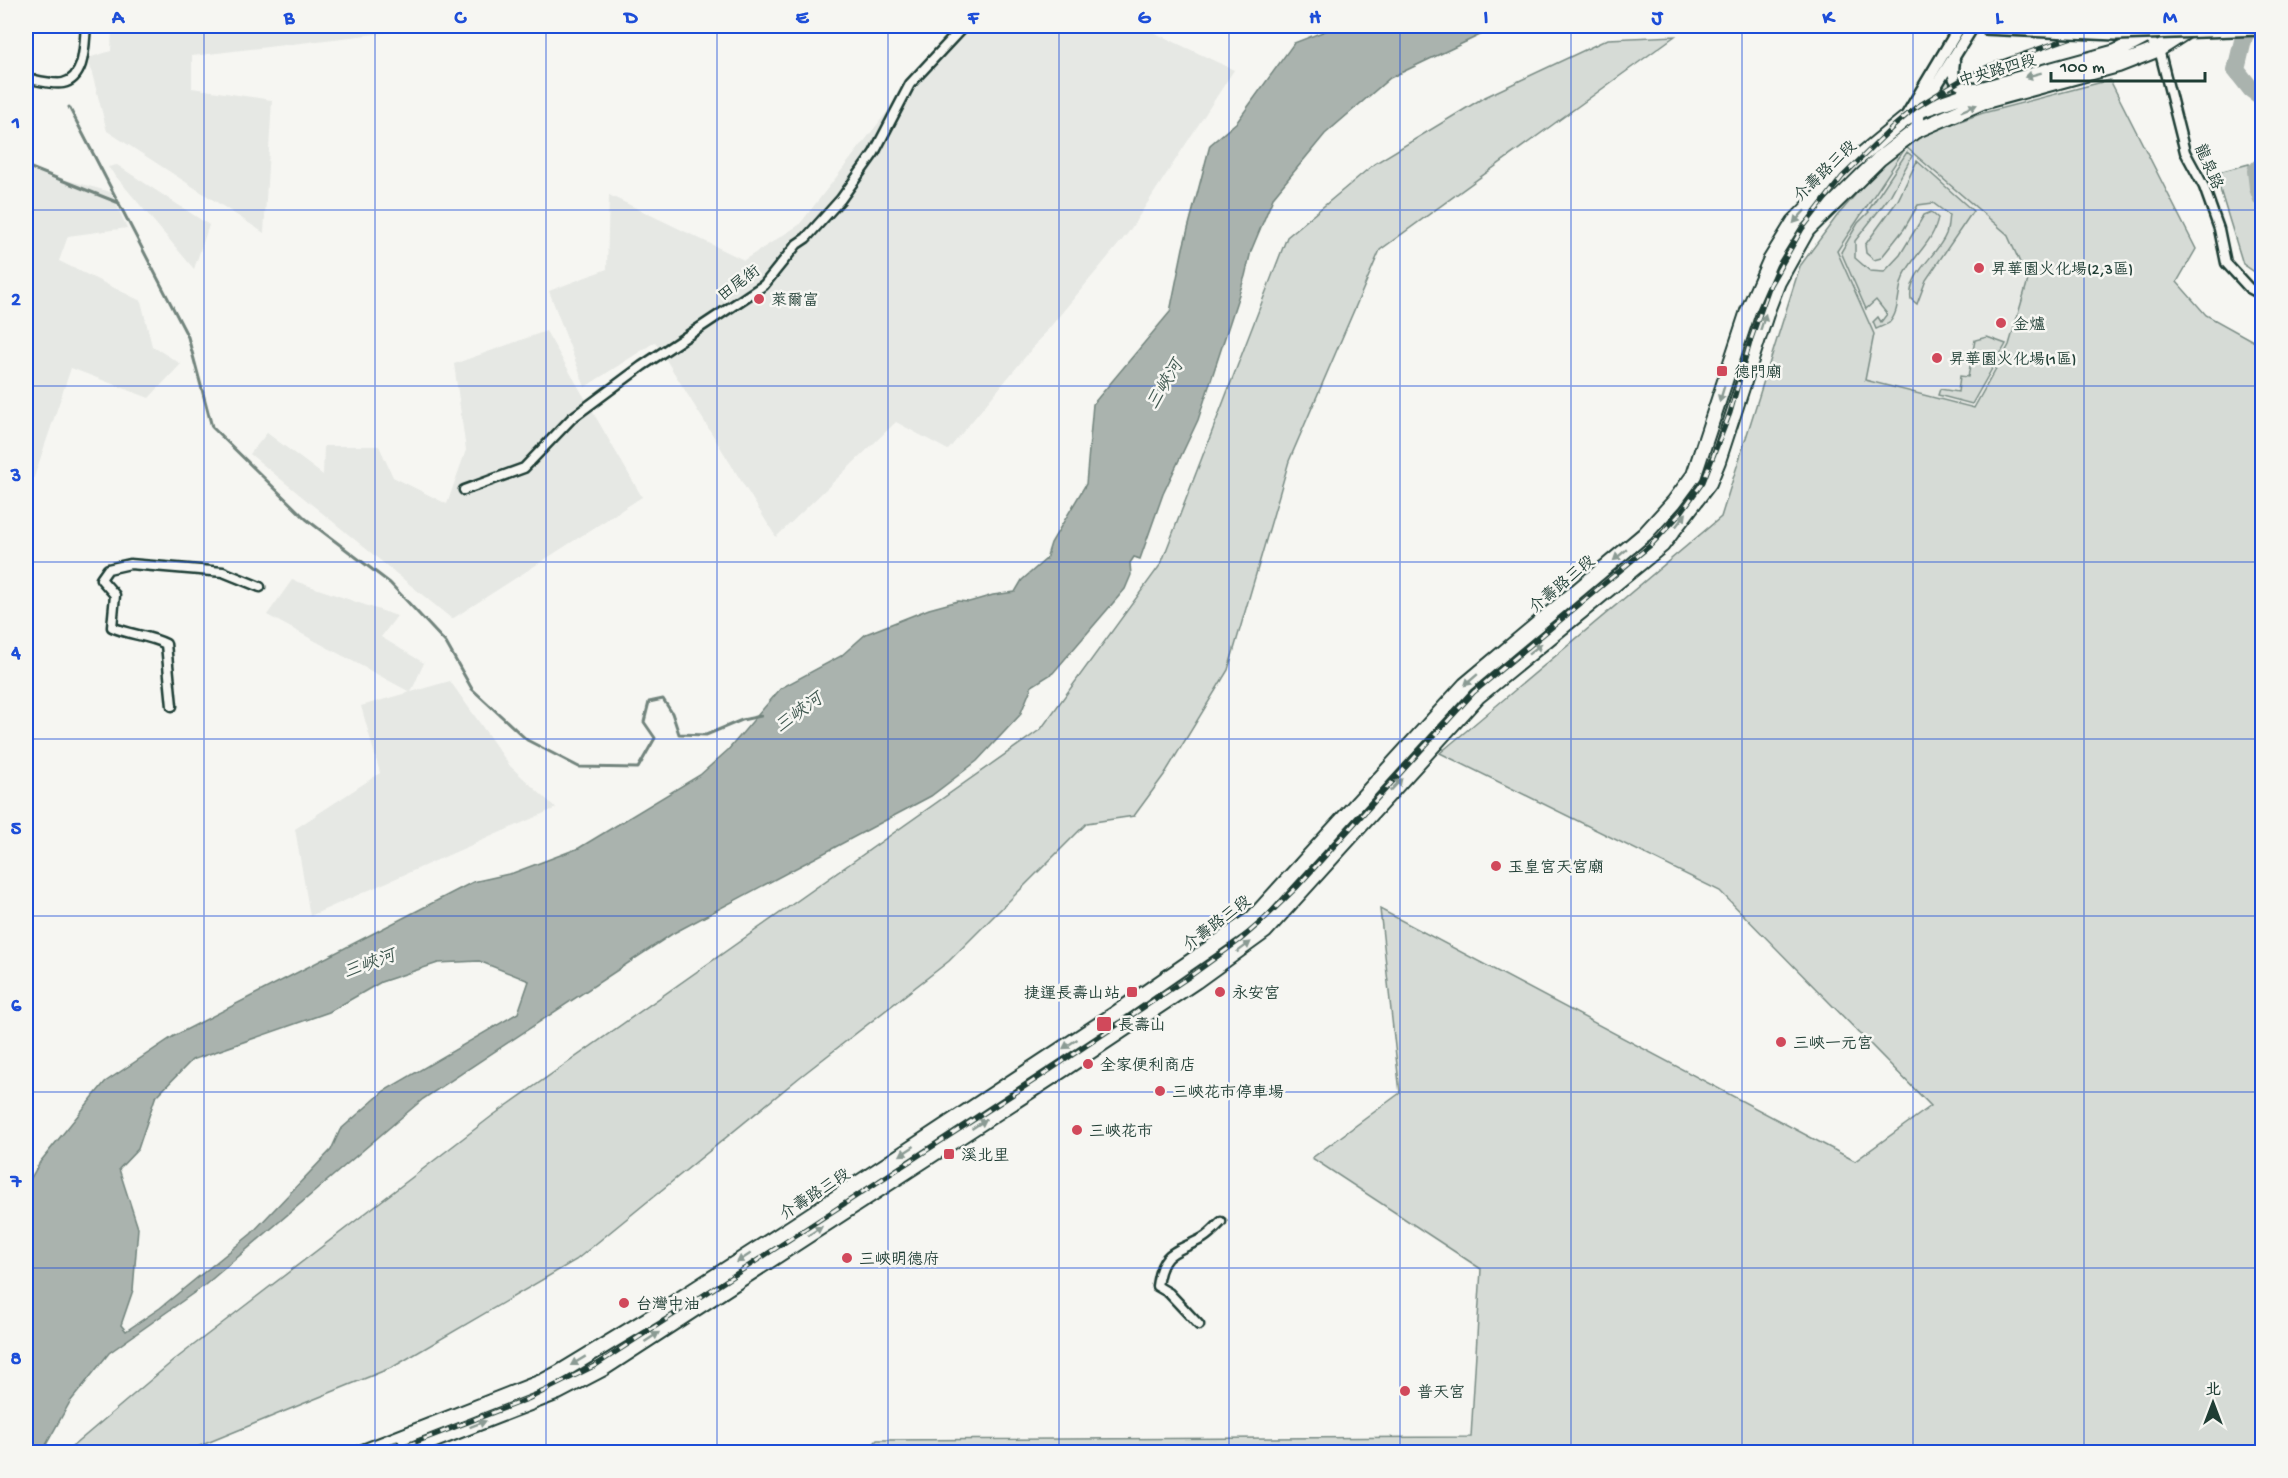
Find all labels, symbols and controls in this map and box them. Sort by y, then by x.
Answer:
text: A [111,8,126,31]
text: B [283,8,295,31]
text: C [454,8,468,31]
text: D [622,8,638,31]
text: E [796,8,810,31]
text: F [967,8,980,31]
text: G [1138,8,1152,31]
text: H [1309,8,1321,31]
text: I [1484,8,1489,31]
text: J [1651,8,1664,31]
text: K [1821,8,1836,31]
text: L [1995,8,2004,31]
text: M [2163,8,2178,31]
scale bar [2051,45,2206,83]
street label: 中央路四段 [1956,50,2039,93]
text: 100 m [2059,58,2105,79]
one-way arrow [2023,71,2042,81]
one-way arrow [1960,103,1978,113]
text: 1 [11,113,20,136]
street label: 介壽路三段 [1790,136,1862,207]
street label: 龍泉路 [2188,141,2227,193]
one-way arrow [1793,209,1806,224]
place label: 昇華園火化場(2,3區) [1991,260,2133,281]
marker: 昇華園火化場(2,3區) [1972,261,1986,275]
street label: 田尾街 [715,262,765,307]
text: 2 [11,290,21,313]
place label: 萊爾富 [771,291,819,312]
marker: 萊爾富 [752,292,766,306]
one-way arrow [1759,313,1768,331]
marker: 金爐 [1994,316,2008,330]
place label: 金爐 [2013,316,2045,336]
place label: 昇華園火化場(1區) [1949,350,2077,371]
marker: 昇華園火化場(1區) [1930,351,1944,365]
water label: 三峽河 [1142,354,1191,414]
place label: 德門廟 [1734,363,1782,384]
marker: 德門廟 [1715,364,1729,378]
one-way arrow [1717,385,1726,403]
text: 3 [10,466,21,489]
one-way arrow [1675,513,1687,528]
one-way arrow [1613,548,1628,561]
street label: 介壽路三段 [1525,551,1600,619]
one-way arrow [1527,642,1543,655]
text: 4 [10,643,21,666]
one-way arrow [1464,673,1479,686]
water label: 三峽河 [771,687,830,738]
one-way arrow [1389,777,1403,792]
text: 5 [11,819,22,842]
place label: 玉皇宮天宮廟 [1508,858,1604,879]
marker: 玉皇宮天宮廟 [1489,859,1503,873]
street label: 介壽路三段 [1179,892,1256,956]
one-way arrow [1236,941,1252,953]
water label: 三峽河 [341,944,402,984]
place label: 捷運長壽山站 [1024,984,1120,1005]
place label: 永安宮 [1232,984,1280,1005]
marker: 捷運長壽山站 [1125,985,1139,999]
marker: 永安宮 [1213,985,1227,999]
text: 6 [11,996,22,1019]
marker: 長壽山 [1095,1015,1113,1033]
place label: 長壽山 [1118,1016,1166,1037]
place label: 三峽一元宮 [1793,1034,1873,1055]
marker: 三峽一元宮 [1774,1035,1788,1049]
one-way arrow [1062,1038,1078,1050]
place label: 全家便利商店 [1100,1056,1196,1077]
marker: 全家便利商店 [1081,1057,1095,1071]
place label: 三峽花市停車場 [1172,1083,1284,1104]
marker: 三峽花市停車場 [1153,1084,1167,1098]
one-way arrow [971,1119,987,1130]
marker: 三峽花市 [1070,1123,1084,1137]
place label: 三峽花市 [1089,1123,1153,1143]
one-way arrow [899,1146,915,1157]
marker: 溪北里 [942,1147,956,1161]
place label: 溪北里 [961,1147,1009,1167]
street label: 介壽路三段 [776,1165,855,1226]
text: 7 [10,1172,23,1195]
one-way arrow [807,1225,823,1236]
place label: 三峽明德府 [859,1250,939,1271]
marker: 三峽明德府 [840,1251,854,1265]
one-way arrow [736,1252,752,1264]
place label: 台灣中油 [636,1295,700,1316]
marker: 台灣中油 [617,1296,631,1310]
one-way arrow [643,1331,660,1342]
text: 8 [11,1349,22,1372]
one-way arrow [570,1356,586,1367]
north arrow [2183,1373,2243,1433]
text: 北 [2205,1381,2221,1401]
place label: 普天宮 [1417,1383,1465,1404]
marker: 普天宮 [1398,1384,1412,1398]
one-way arrow [469,1419,487,1428]

